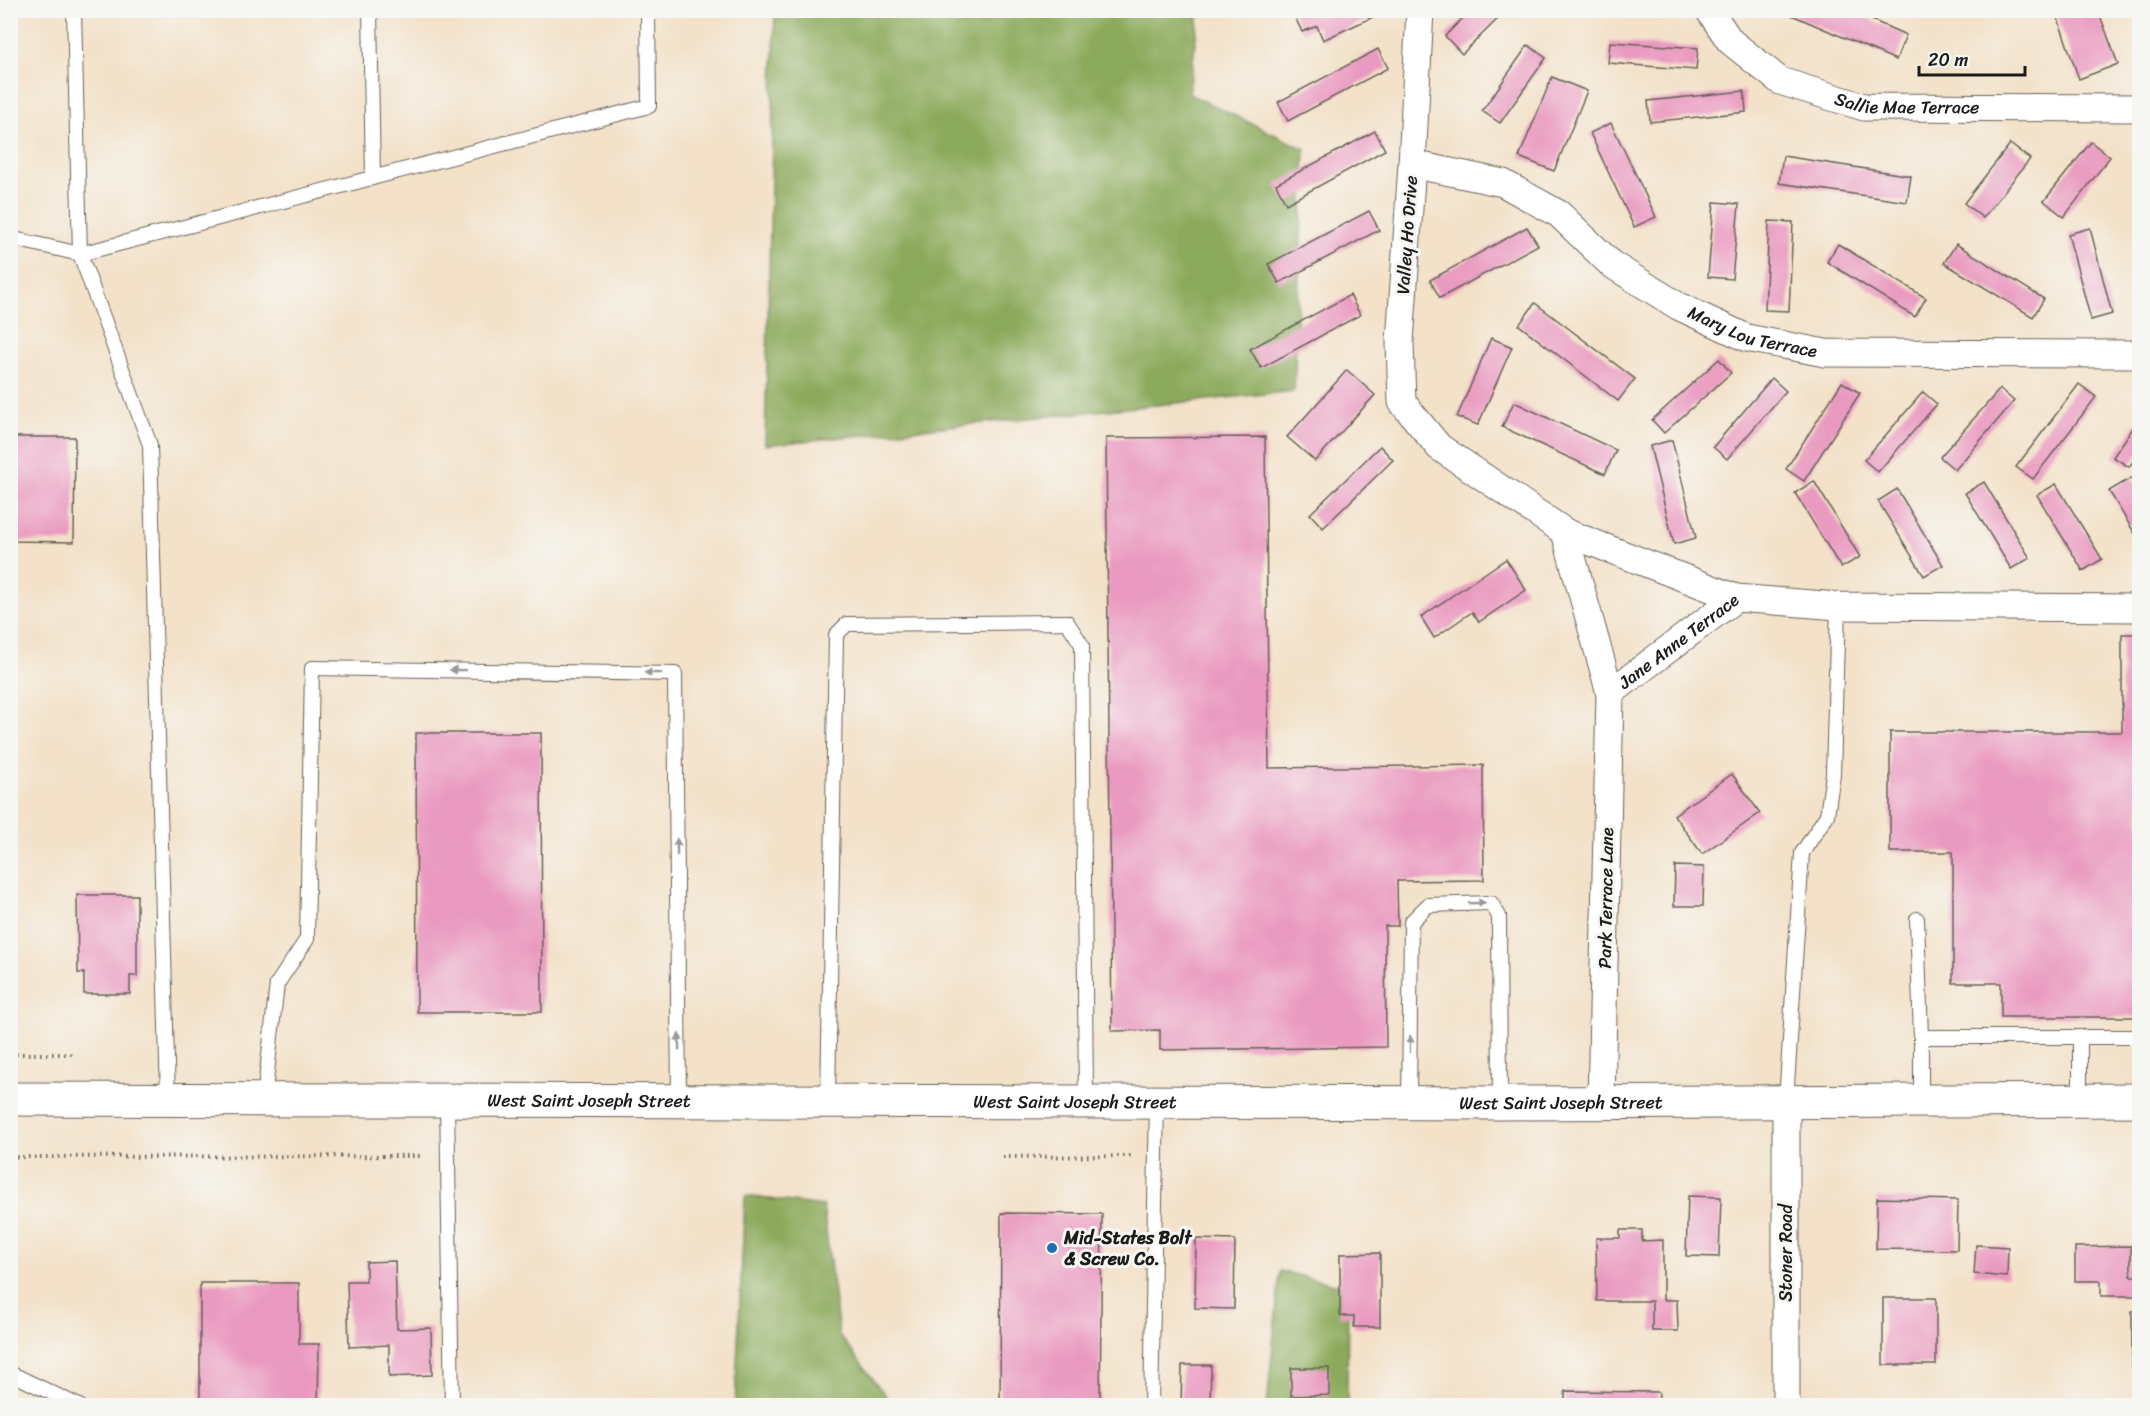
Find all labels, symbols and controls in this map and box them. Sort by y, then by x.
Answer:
scale bar [1919,39,2026,77]
text: 20 m [1928,44,1968,76]
street label: Sallie Mae Terrace [1831,83,1979,123]
street label: Valley Ho Drive [1387,175,1427,295]
street label: Mary Lou Terrace [1682,297,1820,367]
street label: Jane Anne Terrace [1610,585,1746,698]
one-way arrow [448,665,467,675]
one-way arrow [643,668,662,678]
street label: Park Terrace Lane [1589,827,1623,969]
one-way arrow [672,837,681,856]
one-way arrow [1468,898,1487,908]
one-way arrow [674,1032,684,1051]
one-way arrow [1405,1034,1415,1053]
street label: West Saint Joseph Street [487,1084,691,1117]
street label: West Saint Joseph Street [973,1086,1177,1118]
street label: West Saint Joseph Street [1459,1086,1663,1119]
street label: Stoner Road [1770,1203,1802,1302]
place label: Mid-States Bolt & Screw Co. [1063,1222,1193,1275]
marker: Mid-States Bolt & Screw Co. [1045,1241,1059,1255]

